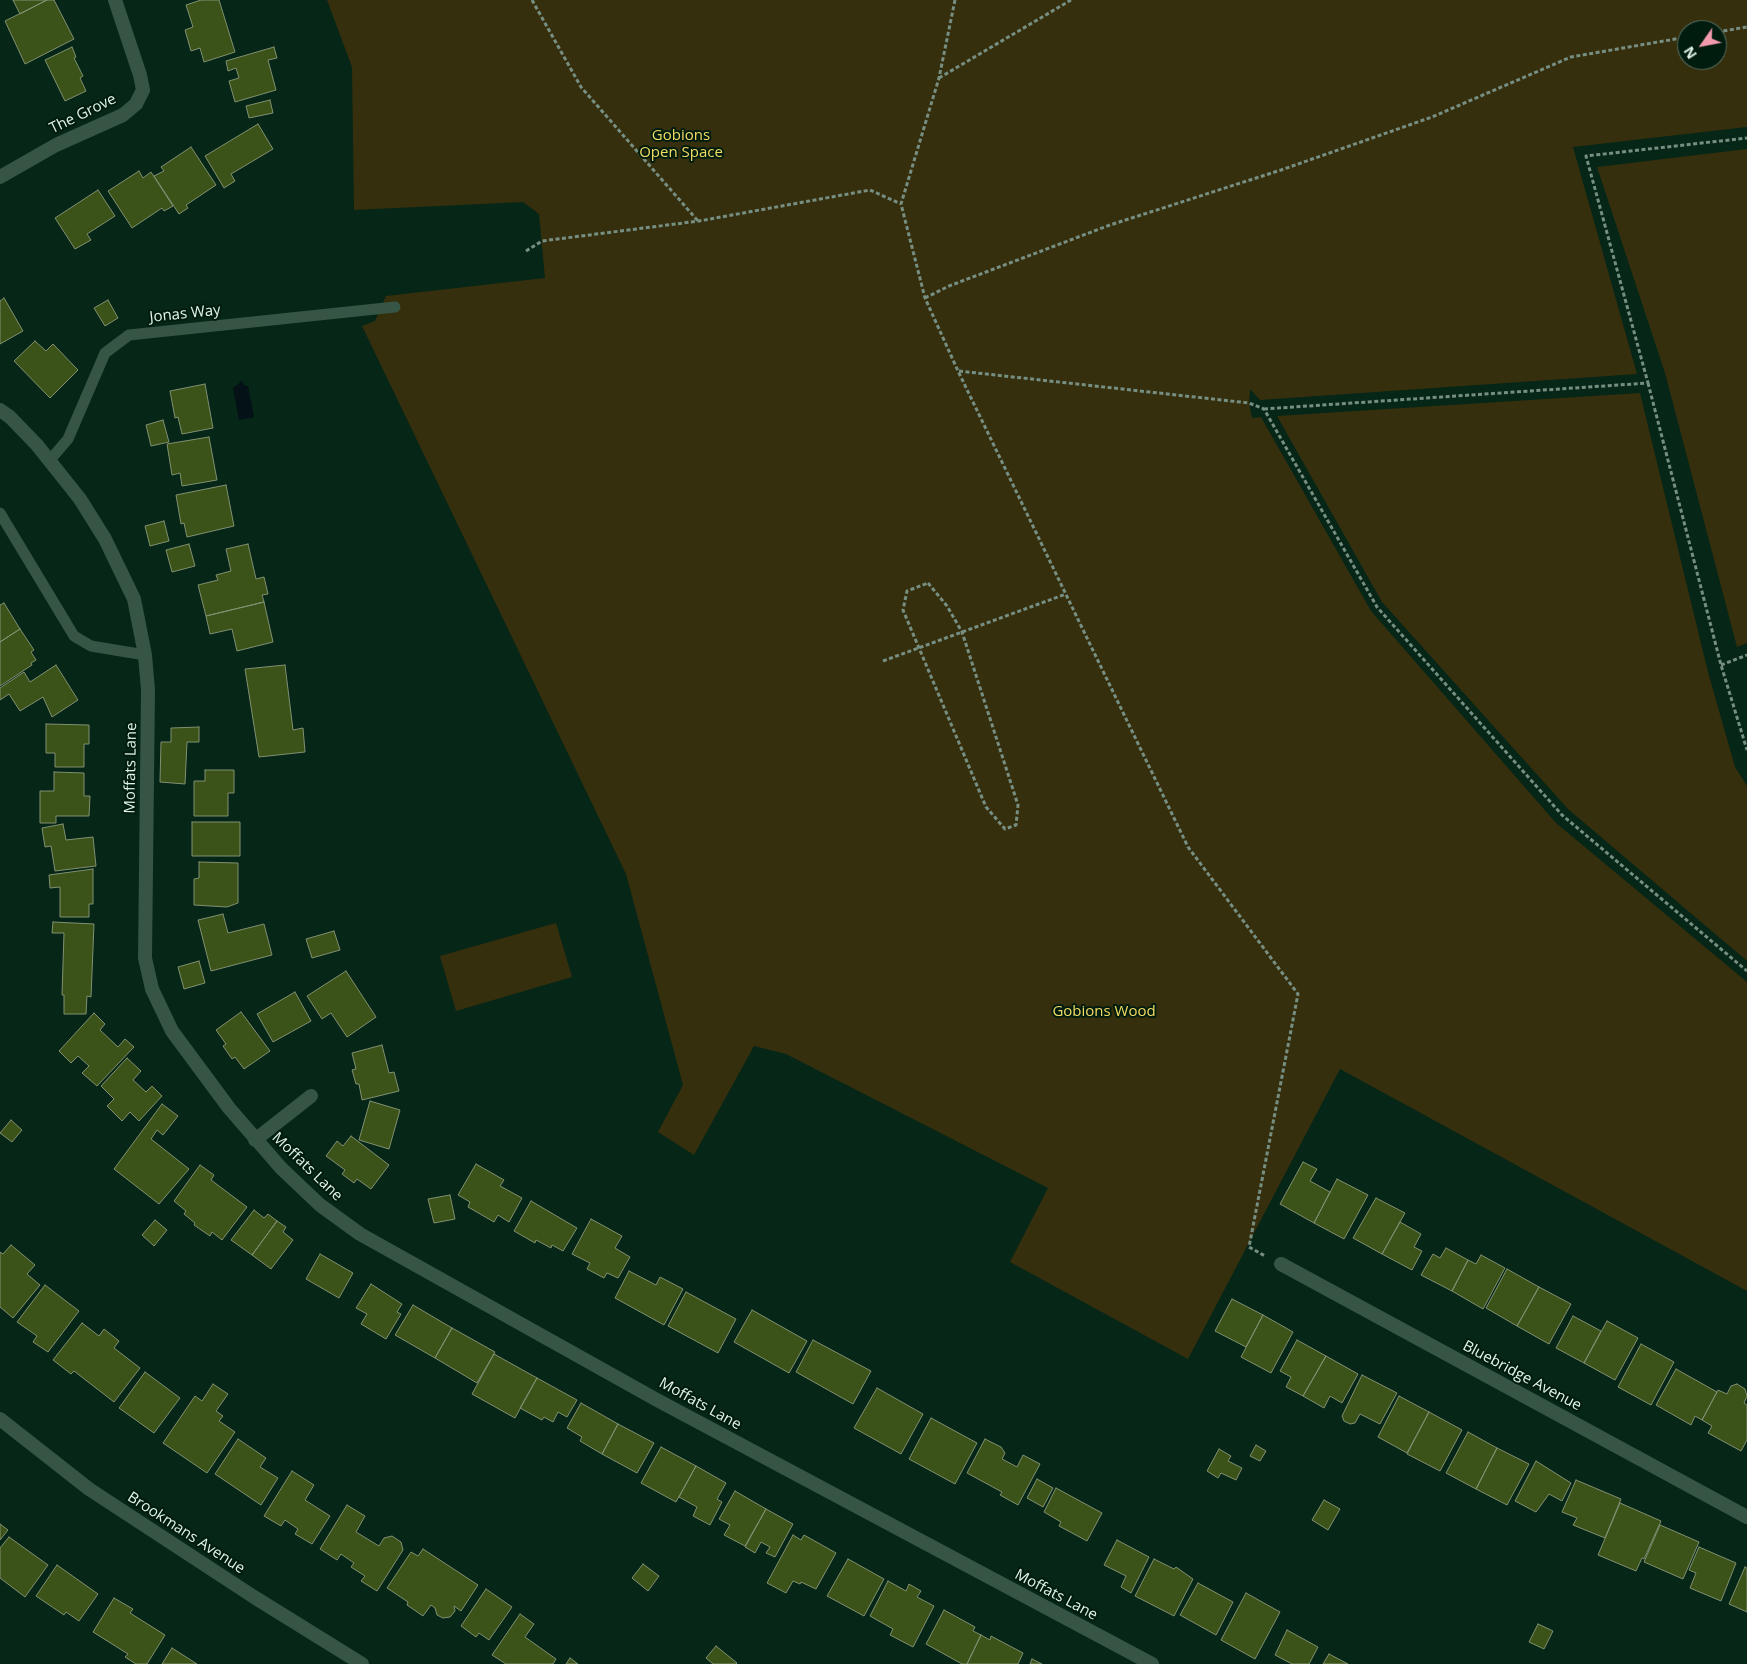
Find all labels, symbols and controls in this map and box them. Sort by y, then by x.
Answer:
north arrow [1677,20,1727,70]
text: N [1679,43,1701,63]
street label: The Grove [47,90,119,138]
park label: Gobions Open Space [639,127,723,162]
street label: Jonas Way [149,301,221,327]
street label: Moffats Lane [121,722,141,814]
park label: Gobions Wood [1052,1003,1156,1021]
street label: Moffats Lane [268,1129,346,1205]
street label: Bluebridge Avenue [1459,1337,1585,1415]
street label: Moffats Lane [656,1374,744,1434]
street label: Brookmans Avenue [124,1488,248,1578]
street label: Moffats Lane [1012,1566,1100,1624]

